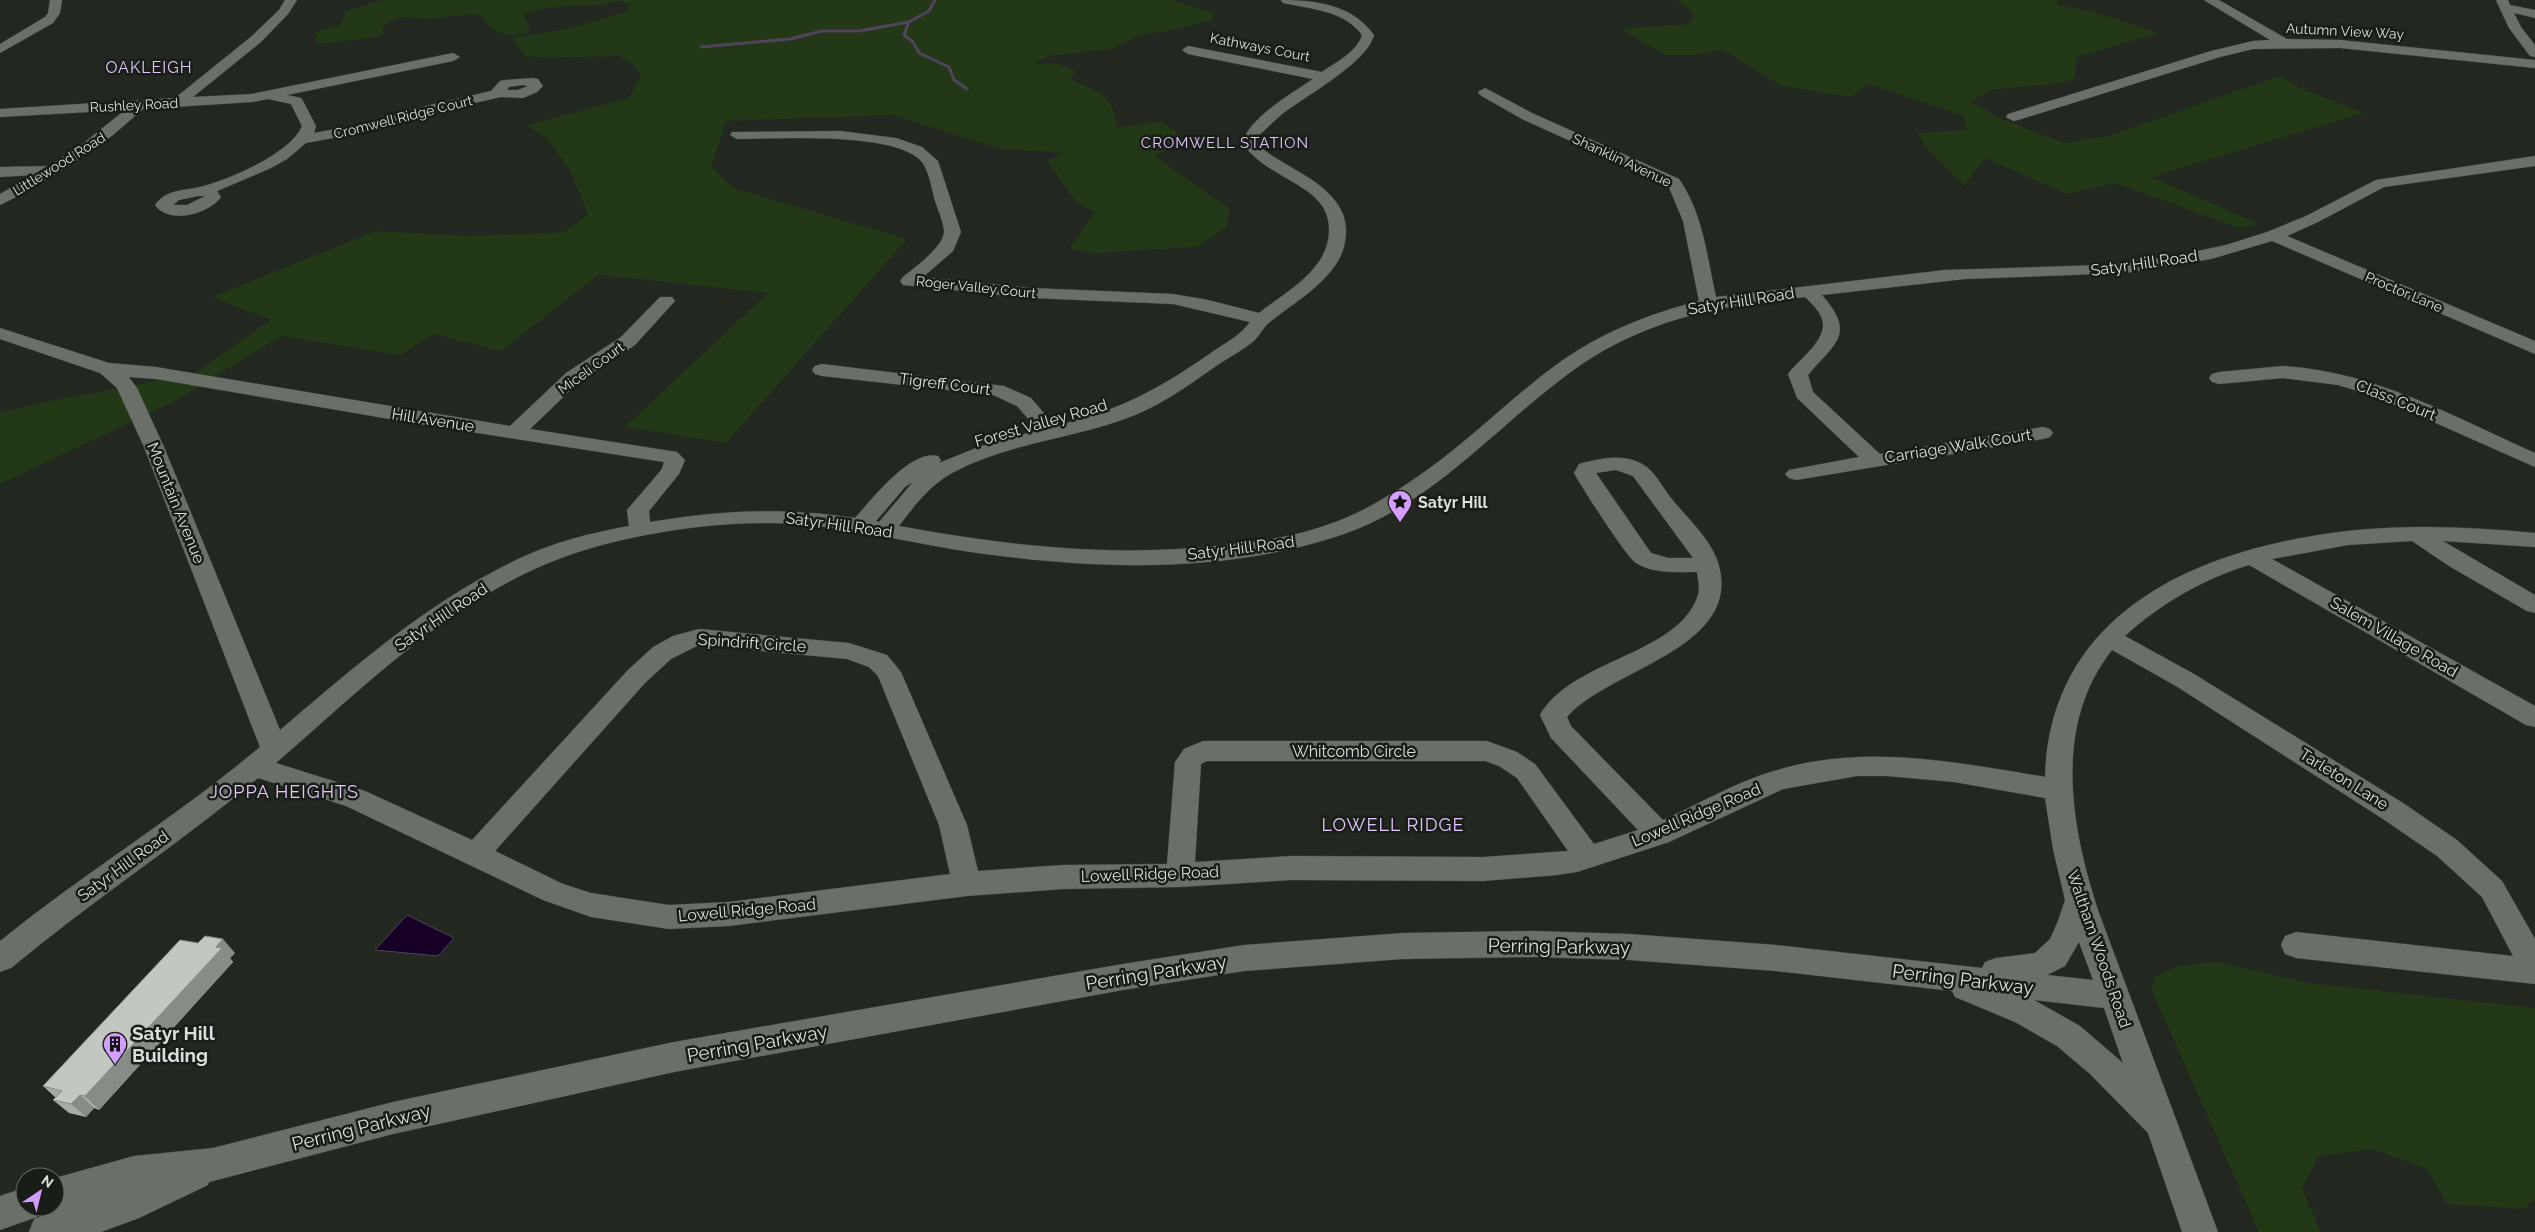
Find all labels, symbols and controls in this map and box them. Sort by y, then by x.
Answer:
street label: Autumn View Way [2286,20,2405,42]
street label: Kathways Court [1209,29,1312,65]
district label: OAKLEIGH [105,58,193,77]
street label: Cromwell Ridge Court [332,92,474,142]
street label: Rushley Road [89,95,179,115]
street label: Littlewood Road [10,129,108,199]
street label: Shanklin Avenue [1570,130,1674,190]
district label: CROMWELL STATION [1141,134,1309,152]
street label: Satyr Hill Road [2089,246,2199,280]
street label: Proctor Lane [2363,268,2445,316]
street label: Roger Valley Court [915,273,1037,301]
street label: Satyr Hill Road [1686,283,1796,319]
street label: Miceli Court [555,339,627,397]
street label: Tigreff Court [898,369,992,399]
street label: Class Court [2353,375,2439,425]
street label: Forest Valley Road [972,395,1110,451]
street label: Hill Avenue [390,404,476,436]
street label: Carriage Walk Court [1883,425,2033,467]
street label: Mountain Avenue [143,440,209,566]
place icon: Satyr Hill [1387,489,1413,523]
place label: Satyr Hill [1418,493,1489,512]
street label: Satyr Hill Road [784,508,894,542]
street label: Satyr Hill Road [1186,532,1296,564]
street label: Satyr Hill Road [391,579,491,655]
street label: Salem Village Road [2327,593,2461,681]
street label: Spindrift Circle [697,630,807,656]
street label: Whitcomb Circle [1292,742,1416,761]
street label: Tarleton Lane [2296,744,2392,814]
street label: Lowell Ridge Road [1629,779,1763,851]
district label: JOPPA HEIGHTS [209,781,359,802]
district label: LOWELL RIDGE [1322,814,1464,835]
street label: Satyr Hill Road [74,827,172,905]
street label: Lowell Ridge Road [1081,862,1219,886]
street label: Waltham Woods Road [2063,868,2135,1030]
street label: Lowell Ridge Road [677,895,817,925]
street label: Perring Parkway [1488,934,1630,958]
street label: Perring Parkway [1084,950,1228,994]
street label: Perring Parkway [1891,959,2035,999]
street label: Perring Parkway [685,1020,829,1066]
place label: Satyr Hill Building [132,1022,216,1066]
building icon: Satyr Hill Building [102,1031,128,1065]
street label: Perring Parkway [289,1099,433,1155]
north arrow [15,1167,65,1217]
text: N [38,1172,56,1191]

